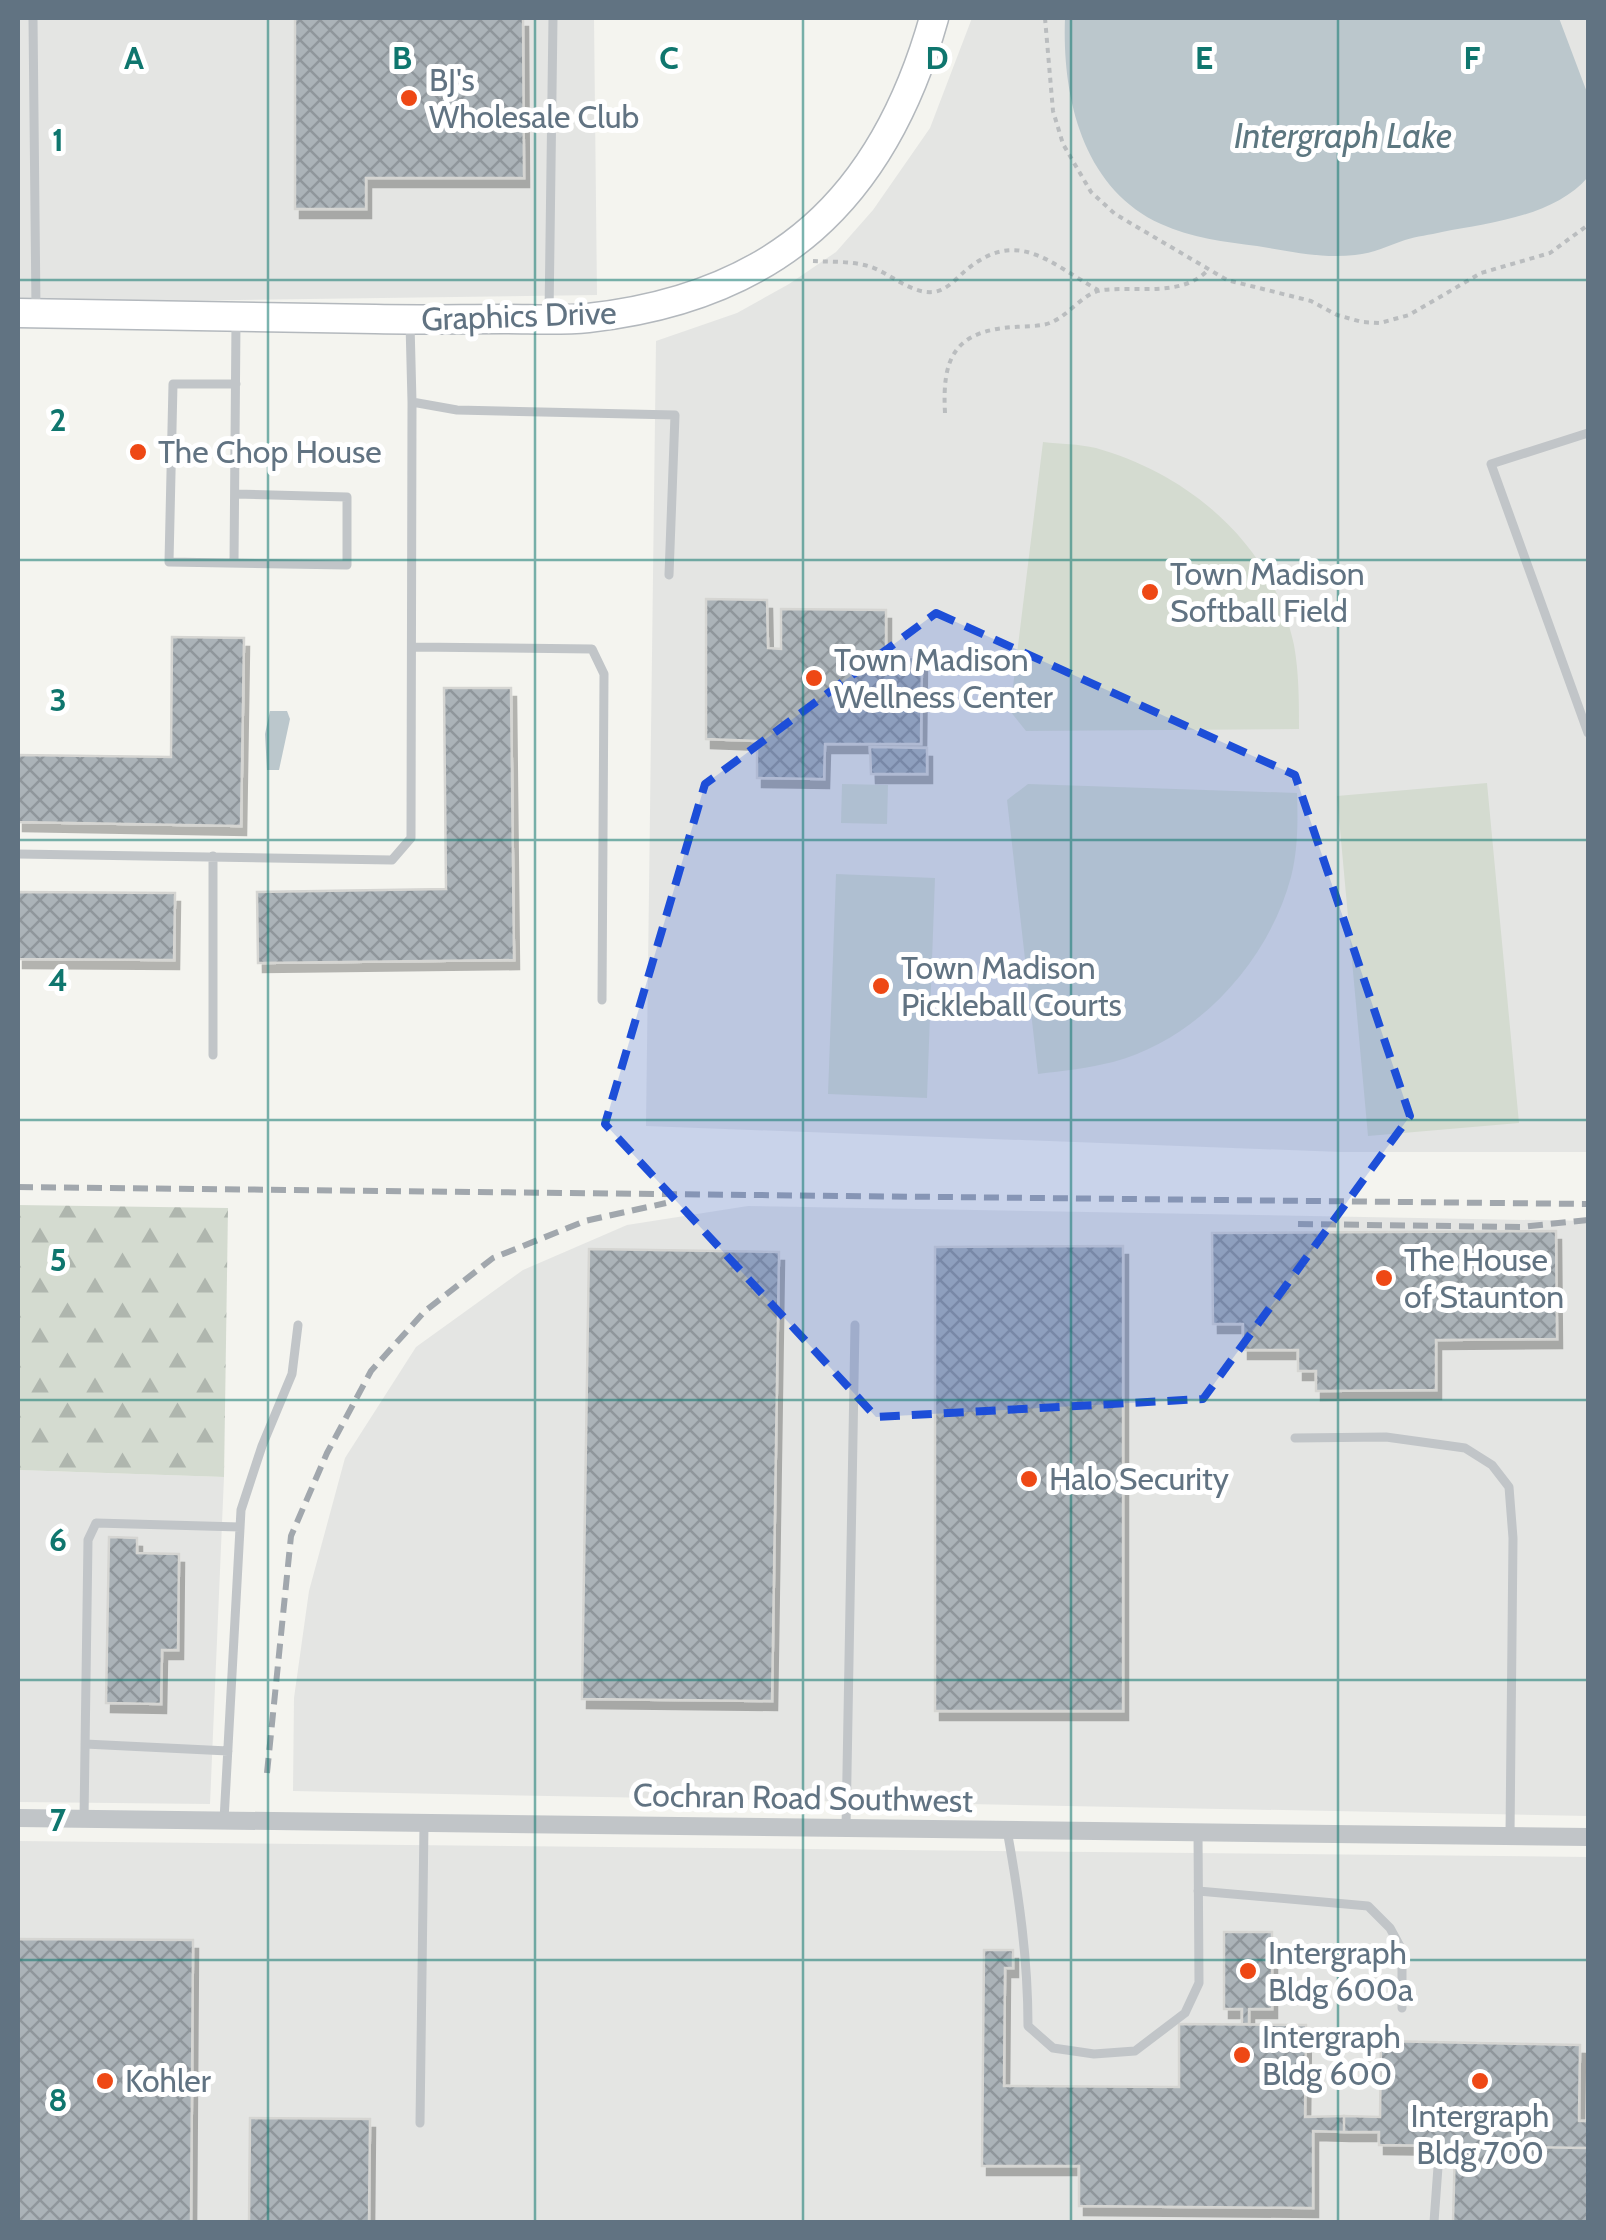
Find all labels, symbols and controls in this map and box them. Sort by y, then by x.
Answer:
text: A [124,38,144,77]
text: B [392,38,412,77]
text: C [659,38,679,77]
text: D [925,38,949,77]
text: E [1195,38,1213,77]
text: F [1464,38,1481,77]
place label: BJ's Wholesale Club [429,60,639,136]
marker: BJ's Wholesale Club [398,87,420,109]
water label: Intergraph Lake [1234,114,1452,157]
text: 1 [52,120,64,159]
street label: Graphics Drive [421,293,617,338]
text: 2 [50,400,66,439]
place label: The Chop House [158,432,382,471]
marker: The Chop House [127,441,149,463]
place label: Town Madison Softball Field [1170,554,1365,630]
marker: Town Madison Softball Field [1139,581,1161,603]
place label: Town Madison Wellness Center [834,640,1054,716]
marker: Town Madison Wellness Center [803,667,825,689]
text: 3 [49,680,67,719]
place label: Town Madison Pickleball Courts [901,948,1122,1024]
text: 4 [48,960,68,999]
marker: Town Madison Pickleball Courts [870,975,892,997]
text: 5 [49,1240,67,1279]
place label: The House of Staunton [1404,1240,1564,1316]
marker: The House of Staunton [1373,1267,1395,1289]
place label: Halo Security [1049,1459,1229,1498]
marker: Halo Security [1018,1468,1040,1490]
text: 6 [49,1520,67,1559]
street label: Cochran Road Southwest [633,1775,974,1820]
text: 7 [50,1800,67,1839]
place label: Intergraph Bldg 600a [1268,1933,1414,2009]
marker: Intergraph Bldg 600a [1237,1960,1259,1982]
place label: Intergraph Bldg 600 [1262,2017,1401,2093]
marker: Intergraph Bldg 600 [1231,2044,1253,2066]
place label: Kohler [125,2061,212,2100]
marker: Kohler [94,2070,116,2092]
marker: Intergraph Bldg 700 [1469,2070,1491,2092]
text: 8 [48,2080,68,2119]
place label: Intergraph Bldg 700 [1411,2096,1549,2172]

